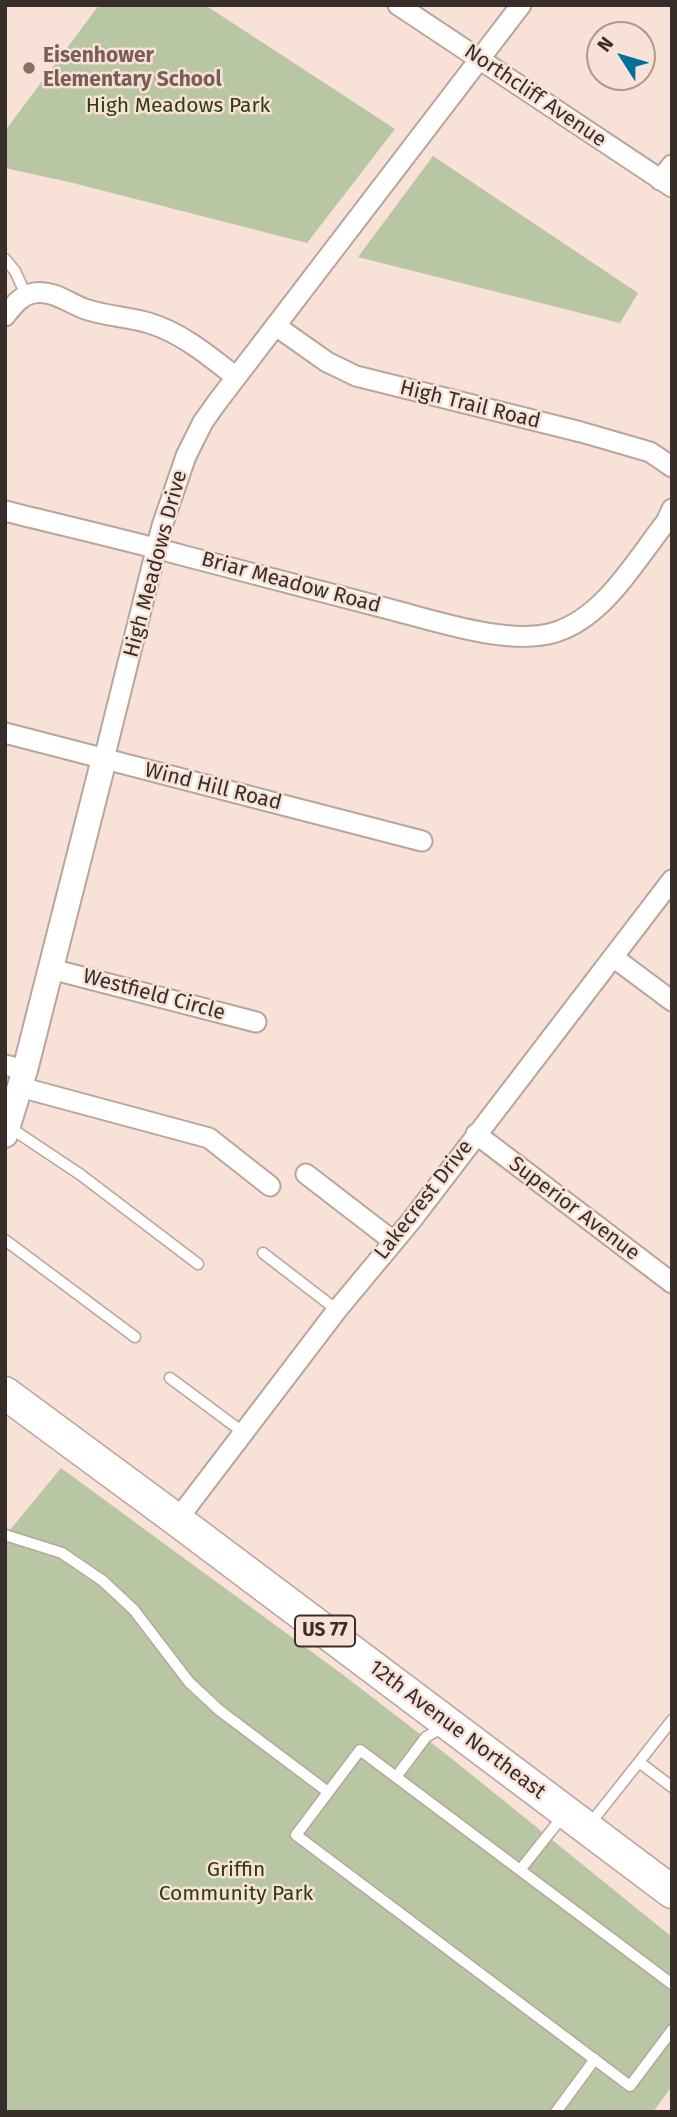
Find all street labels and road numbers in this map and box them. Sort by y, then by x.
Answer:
street label: Northcliff Avenue [459,39,611,153]
street label: High Trail Road [397,375,543,435]
street label: High Meadows Drive [119,468,193,660]
street label: Briar Meadow Road [199,547,383,619]
street label: Wind Hill Road [142,758,284,816]
street label: Westfield Circle [80,964,228,1026]
street label: Lakecrest Drive [369,1135,479,1265]
street label: Superior Avenue [504,1152,644,1266]
road number: US 77 [295,1616,355,1646]
street label: 12th Avenue Northeast [364,1655,550,1805]

